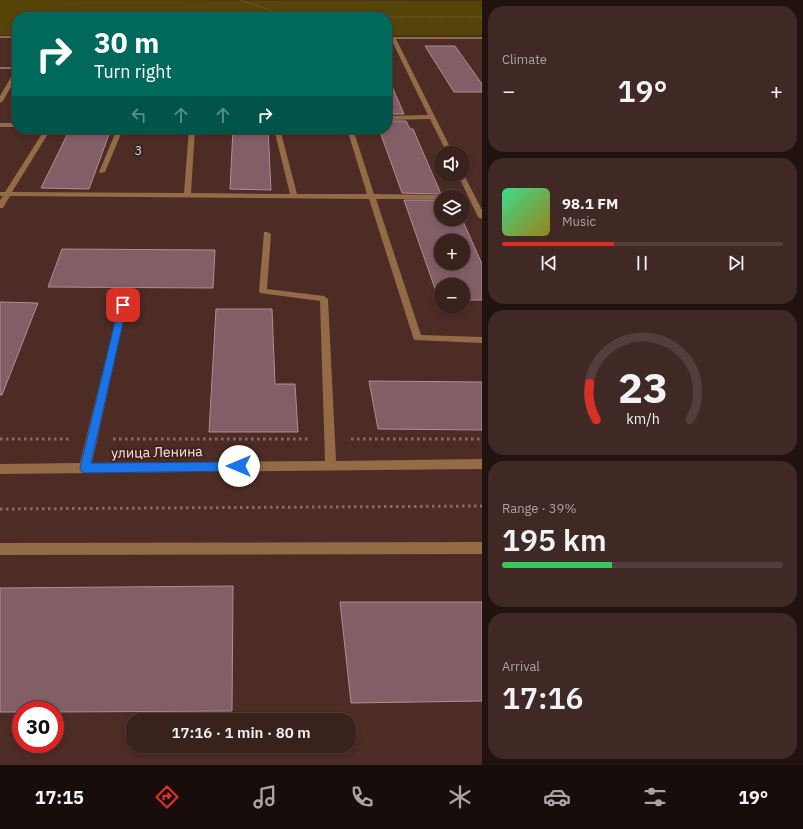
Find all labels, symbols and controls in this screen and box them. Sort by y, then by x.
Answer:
text: 30 m [94,24,159,61]
icon: right [28,28,80,80]
text: Climate [502,51,547,68]
text: Turn right [94,60,172,83]
text: 19° [617,71,668,110]
text: − [502,76,515,105]
text: + [770,76,783,105]
icon: left [128,104,150,126]
icon: ahead [170,104,192,126]
icon: ahead [212,104,234,126]
icon: right [254,104,276,126]
district label: 3 [135,142,143,159]
map controls [434,146,470,314]
button: sound [434,146,470,182]
button: layers [434,190,470,226]
text: 98.1 FM [562,194,618,213]
text: Music [562,213,596,230]
button: + [434,234,470,270]
icon: previous [538,252,560,274]
icon: pause [631,252,653,274]
icon: next [725,252,747,274]
button: − [434,278,470,314]
pin [106,288,140,322]
icon: arrive [112,294,134,316]
text: 23 [618,360,667,414]
text: km/h [626,409,659,428]
street label: улица Ленина [111,442,203,462]
position arrow [218,445,260,487]
text: Range · 39% [502,500,576,517]
text: 195 km [502,520,607,559]
text: Arrival [502,658,540,675]
text: 17:16 [502,678,584,717]
speed limit sign: 30 [12,701,64,753]
text: 17:16 · 1 min · 80 m [171,723,311,742]
icon: directions [153,783,181,811]
icon: music [251,783,279,811]
icon: phone [348,783,376,811]
icon: climate [446,783,474,811]
icon: car [543,783,571,811]
icon: filters [641,783,669,811]
text: 17:15 [35,786,84,809]
text: 19° [738,786,768,809]

